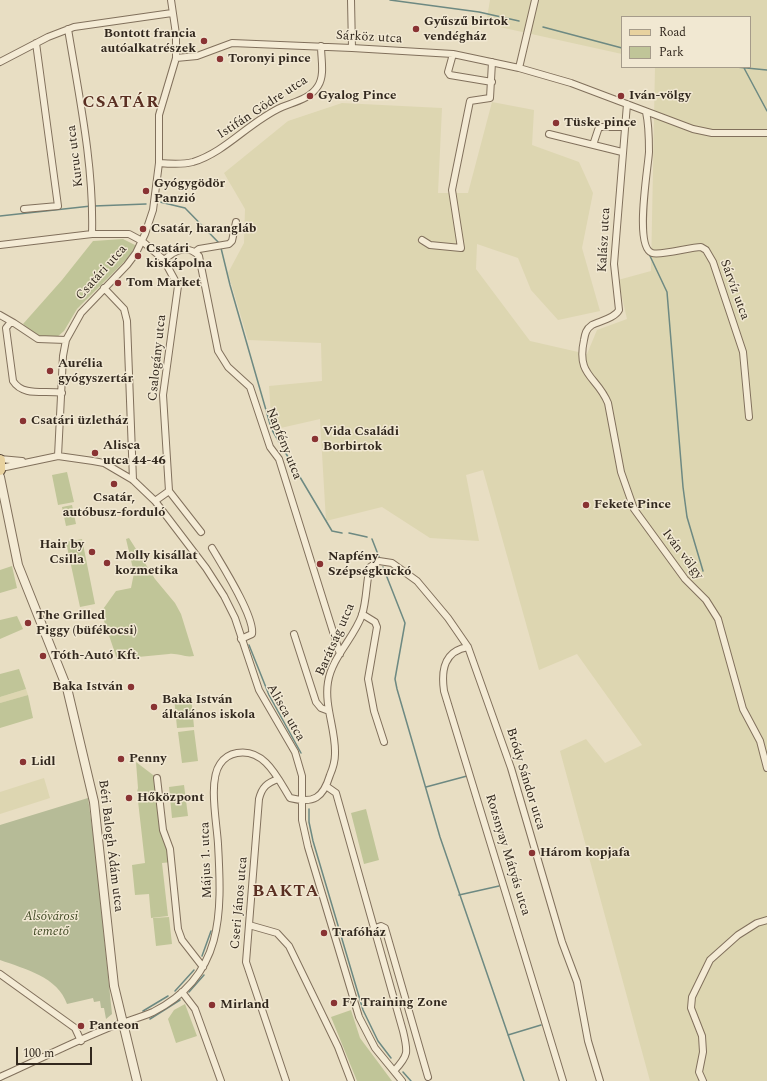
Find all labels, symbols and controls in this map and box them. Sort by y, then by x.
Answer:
place label: Gyűszű birtok vendégház [424,14,508,45]
legend [621,16,751,68]
text: Road [659,23,686,42]
marker: Gyűszű birtok vendégház [411,24,421,34]
place label: Bontott francia autóalkatrészek [101,26,196,57]
street label: Sárköz utca [335,28,403,48]
marker: Bontott francia autóalkatrészek [199,36,209,46]
text: Park [659,43,684,62]
place label: Toronyi pince [228,51,311,67]
marker: Toronyi pince [215,54,225,64]
street label: Istifán Gödre utca [215,73,311,143]
place label: Gyalog Pince [318,88,396,104]
place label: Iván-völgy [629,88,691,104]
marker: Gyalog Pince [305,91,315,101]
marker: Iván-völgy [616,91,626,101]
district label: CSATÁR [82,94,160,114]
place label: Tüske pince [564,115,636,131]
marker: Tüske pince [551,118,561,128]
street label: Kuruc utca [64,124,88,188]
place label: Gyógygödör Panzió [154,176,225,207]
marker: Gyógygödör Panzió [141,186,151,196]
street label: Kalász utca [596,207,614,273]
place label: Csatár, harangláb [151,221,256,237]
marker: Csatár, harangláb [138,224,148,234]
place label: Csatári kiskápolna [146,241,212,272]
street label: Csatári utca [73,242,131,304]
marker: Csatári kiskápolna [133,251,143,261]
street label: Sárvíz utca [716,258,752,322]
place label: Tom Market [126,275,201,291]
marker: Tom Market [113,278,123,288]
street label: Csalogány utca [146,314,170,402]
place label: Aurélia gyógyszertár [58,356,133,387]
marker: Aurélia gyógyszertár [45,366,55,376]
street label: Napfény utca [262,406,304,482]
place label: Csatári üzletház [31,413,128,429]
marker: Csatári üzletház [18,416,28,426]
place label: Vida Családi Borbirtok [323,424,399,455]
marker: Vida Családi Borbirtok [310,434,320,444]
place label: Alisca utca 44-46 [103,438,166,469]
marker: Alisca utca 44-46 [90,448,100,458]
marker: Csatár, autóbusz-forduló [109,479,119,489]
place label: Csatár, autóbusz-forduló [63,490,165,521]
place label: Fekete Pince [594,497,671,513]
marker: Fekete Pince [581,500,591,510]
street label: Iván völgy [658,527,706,583]
place label: Hair by Csilla [40,537,84,568]
marker: Hair by Csilla [87,547,97,557]
place label: Molly kisállat kozmetika [115,548,198,579]
place label: Napfény Szépségkuckó [328,549,411,580]
marker: Molly kisállat kozmetika [102,558,112,568]
marker: Napfény Szépségkuckó [315,559,325,569]
street label: Barátság utca [313,601,359,679]
place label: The Grilled Piggy (büfékocsi) [36,608,137,639]
marker: The Grilled Piggy (büfékocsi) [23,618,33,628]
place label: Tóth-Autó Kft. [51,648,140,664]
marker: Tóth-Autó Kft. [38,651,48,661]
place label: Baka István [52,679,123,695]
marker: Baka István [126,682,136,692]
street label: Alisca utca [262,682,308,744]
place label: Baka István általános iskola [162,692,255,723]
marker: Baka István általános iskola [149,702,159,712]
street label: Bródy Sándor utca [502,726,548,832]
place label: Penny [129,751,166,767]
place label: Lidl [31,754,56,770]
marker: Penny [116,754,126,764]
marker: Lidl [18,757,28,767]
street label: Béri Balogh Ádám utca [94,779,126,913]
place label: Hőközpont [137,790,204,806]
street label: Rozsnyay Mátyás utca [481,792,533,918]
marker: Hőközpont [124,793,134,803]
street label: Május 1. utca [198,821,216,899]
place label: Három kopjafa [540,845,630,861]
marker: Három kopjafa [527,848,537,858]
street label: Cseri János utca [228,856,252,950]
district label: BAKTA [252,883,320,903]
park label: Alsóvárosi temető [24,909,78,940]
place label: Trafóház [332,925,386,941]
marker: Trafóház [319,928,329,938]
place label: F7 Training Zone [342,995,447,1011]
place label: Mirland [220,997,269,1013]
marker: F7 Training Zone [329,998,339,1008]
marker: Mirland [207,1000,217,1010]
place label: Panteon [89,1018,139,1034]
marker: Panteon [76,1021,86,1031]
scale bar [18,1039,94,1065]
text: 100 m [23,1044,54,1063]

